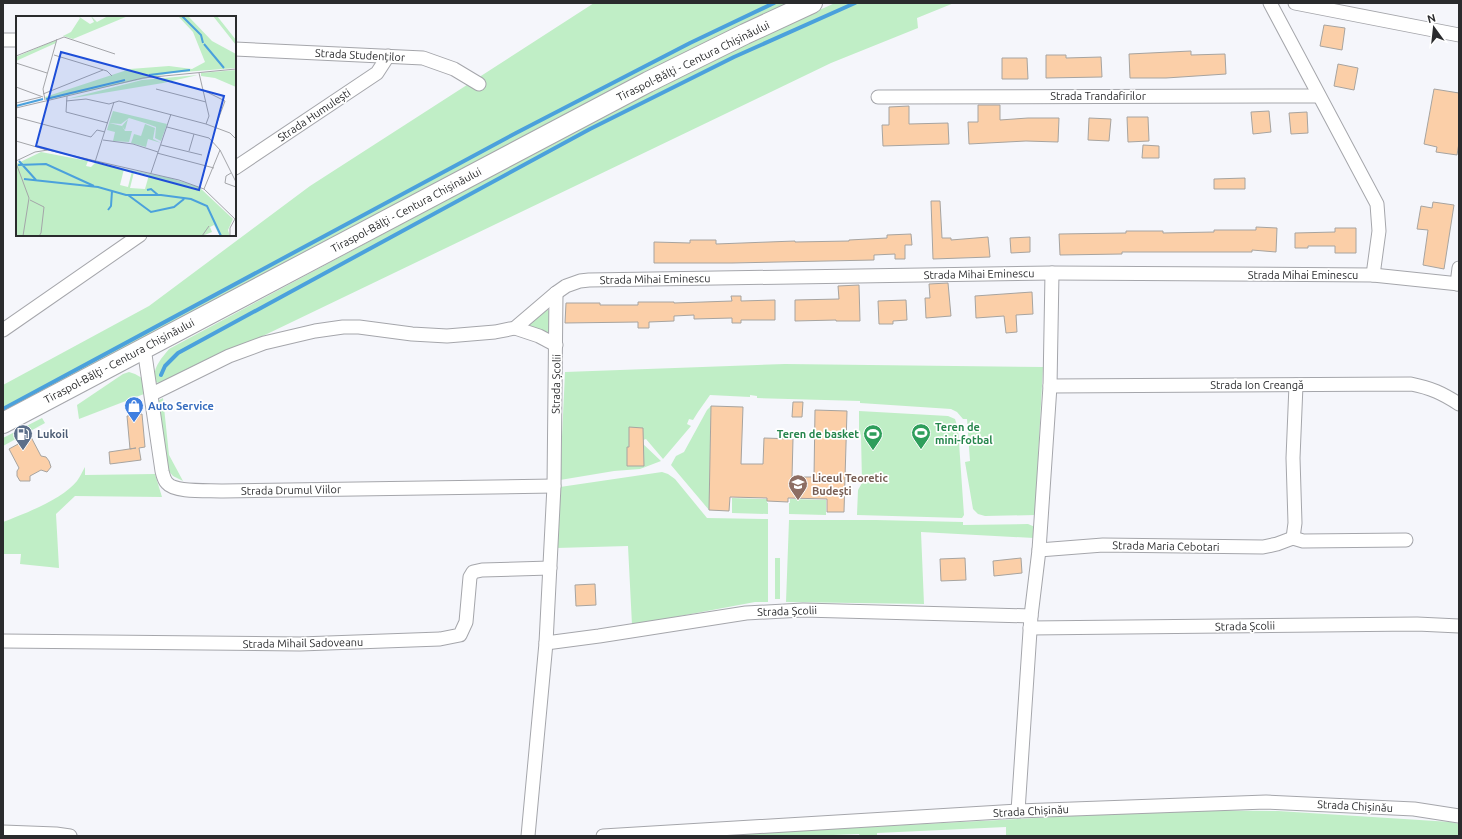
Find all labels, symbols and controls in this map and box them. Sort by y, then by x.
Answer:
north arrow [1414,8,1454,48]
text: N [1426,11,1437,25]
inset map [16,16,236,236]
street label: Tiraspol-Bălţi - Centura Chișinăului [615,19,771,103]
street label: Strada Studenților [315,47,406,63]
street label: Strada Humulești [275,86,353,144]
street label: Strada Trandafirilor [1050,90,1147,102]
street label: Tiraspol-Bălţi - Centura Chișinăului [329,165,483,255]
street label: Strada Mihai Eminescu [924,267,1034,281]
street label: Strada Mihai Eminescu [1248,269,1358,281]
street label: Strada Mihai Eminescu [600,272,710,286]
street label: Tiraspol-Bălţi - Centura Chișinăului [42,316,196,406]
street label: Strada Școlii [549,354,563,414]
street label: Strada Ion Creangă [1210,379,1304,391]
shop icon: Auto Service [123,395,145,423]
place label: Auto Service [148,400,214,412]
place label: Teren de mini-fotbal [935,421,993,446]
sports icon: Teren de mini-fotbal [910,422,932,450]
fuel station icon: Lukoil [12,423,34,451]
sports icon: Teren de basket [862,423,884,451]
place label: Lukoil [37,428,69,440]
place label: Teren de basket [777,428,859,440]
place label: Liceul Teoretic Budești [812,472,888,497]
school or university icon: Liceul Teoretic Budești [787,473,809,501]
street label: Strada Drumul Viilor [241,483,342,497]
street label: Strada Maria Cebotari [1112,539,1220,553]
street label: Strada Școlii [757,604,817,618]
street label: Strada Școlii [1215,619,1275,633]
street label: Strada Mihail Sadoveanu [243,636,363,650]
street label: Strada Chișinău [1317,798,1393,814]
street label: Strada Chișinău [993,803,1069,819]

